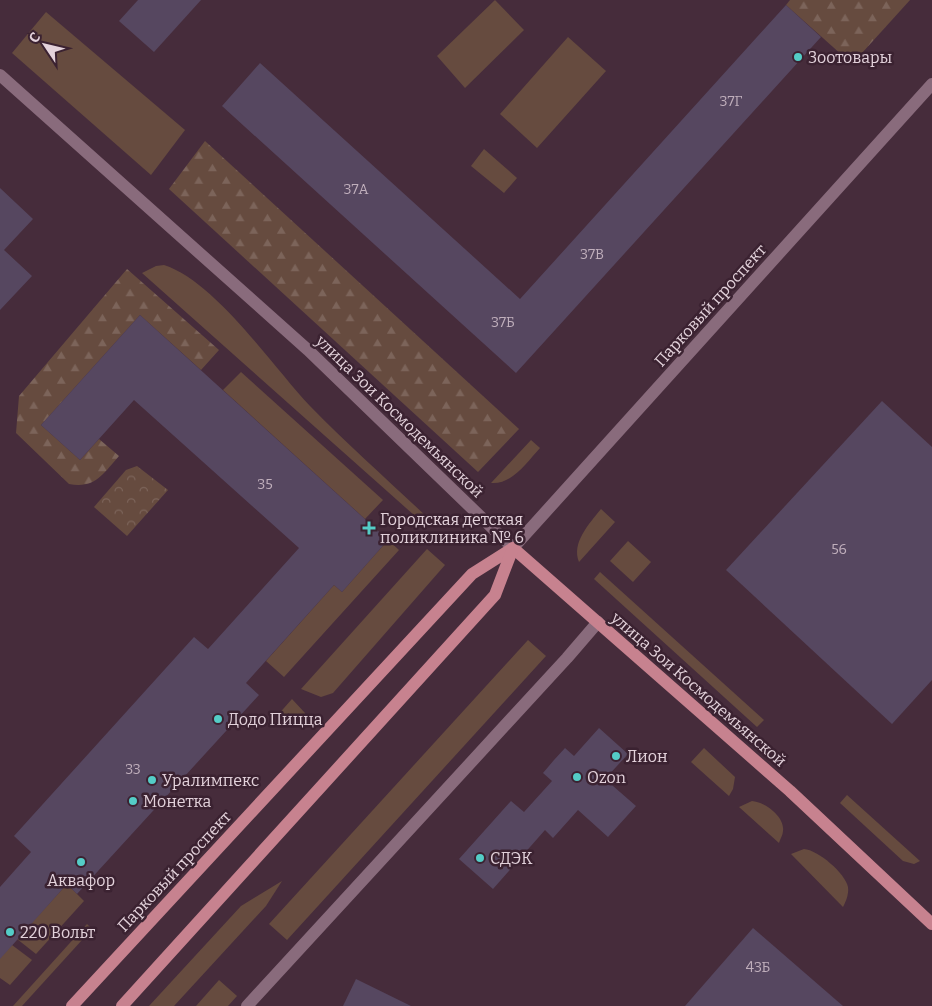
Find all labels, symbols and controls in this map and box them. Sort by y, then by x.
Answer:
north arrow [20,20,70,70]
text: С [25,29,44,46]
place label: Зоотовары [808,48,893,67]
marker: Зоотовары [792,51,804,63]
house number: 37Г [720,93,743,110]
house number: 37А [344,181,369,198]
street label: Парковый проспект [650,240,770,370]
house number: 37В [580,246,604,263]
house number: 37Б [491,314,515,331]
street label: улица Зои Космодемьянской [311,331,487,502]
house number: 35 [257,476,273,493]
place label: Городская детская поликлиника № 6 [380,510,524,547]
marker: Городская детская поликлиника № 6 [362,521,376,535]
house number: 56 [831,541,847,558]
street label: улица Зои Космодемьянской [607,608,790,771]
place label: Додо Пицца [228,710,323,729]
marker: Додо Пицца [212,713,224,725]
place label: Лион [626,747,668,766]
marker: Лион [610,750,622,762]
house number: 33 [125,761,141,778]
place label: Ozon [587,768,626,787]
place label: Уралимпекс [162,771,259,790]
marker: Ozon [571,771,583,783]
marker: Уралимпекс [146,774,158,786]
place label: Монетка [143,792,211,811]
marker: Монетка [127,795,139,807]
street label: Парковый проспект [114,807,235,936]
place label: СДЭК [490,849,533,868]
marker: СДЭК [474,852,486,864]
marker: Аквафор [75,856,87,868]
place label: Аквафор [47,871,115,890]
place label: 220 Вольт [20,923,95,942]
marker: 220 Вольт [4,926,16,938]
house number: 43Б [746,959,770,976]

